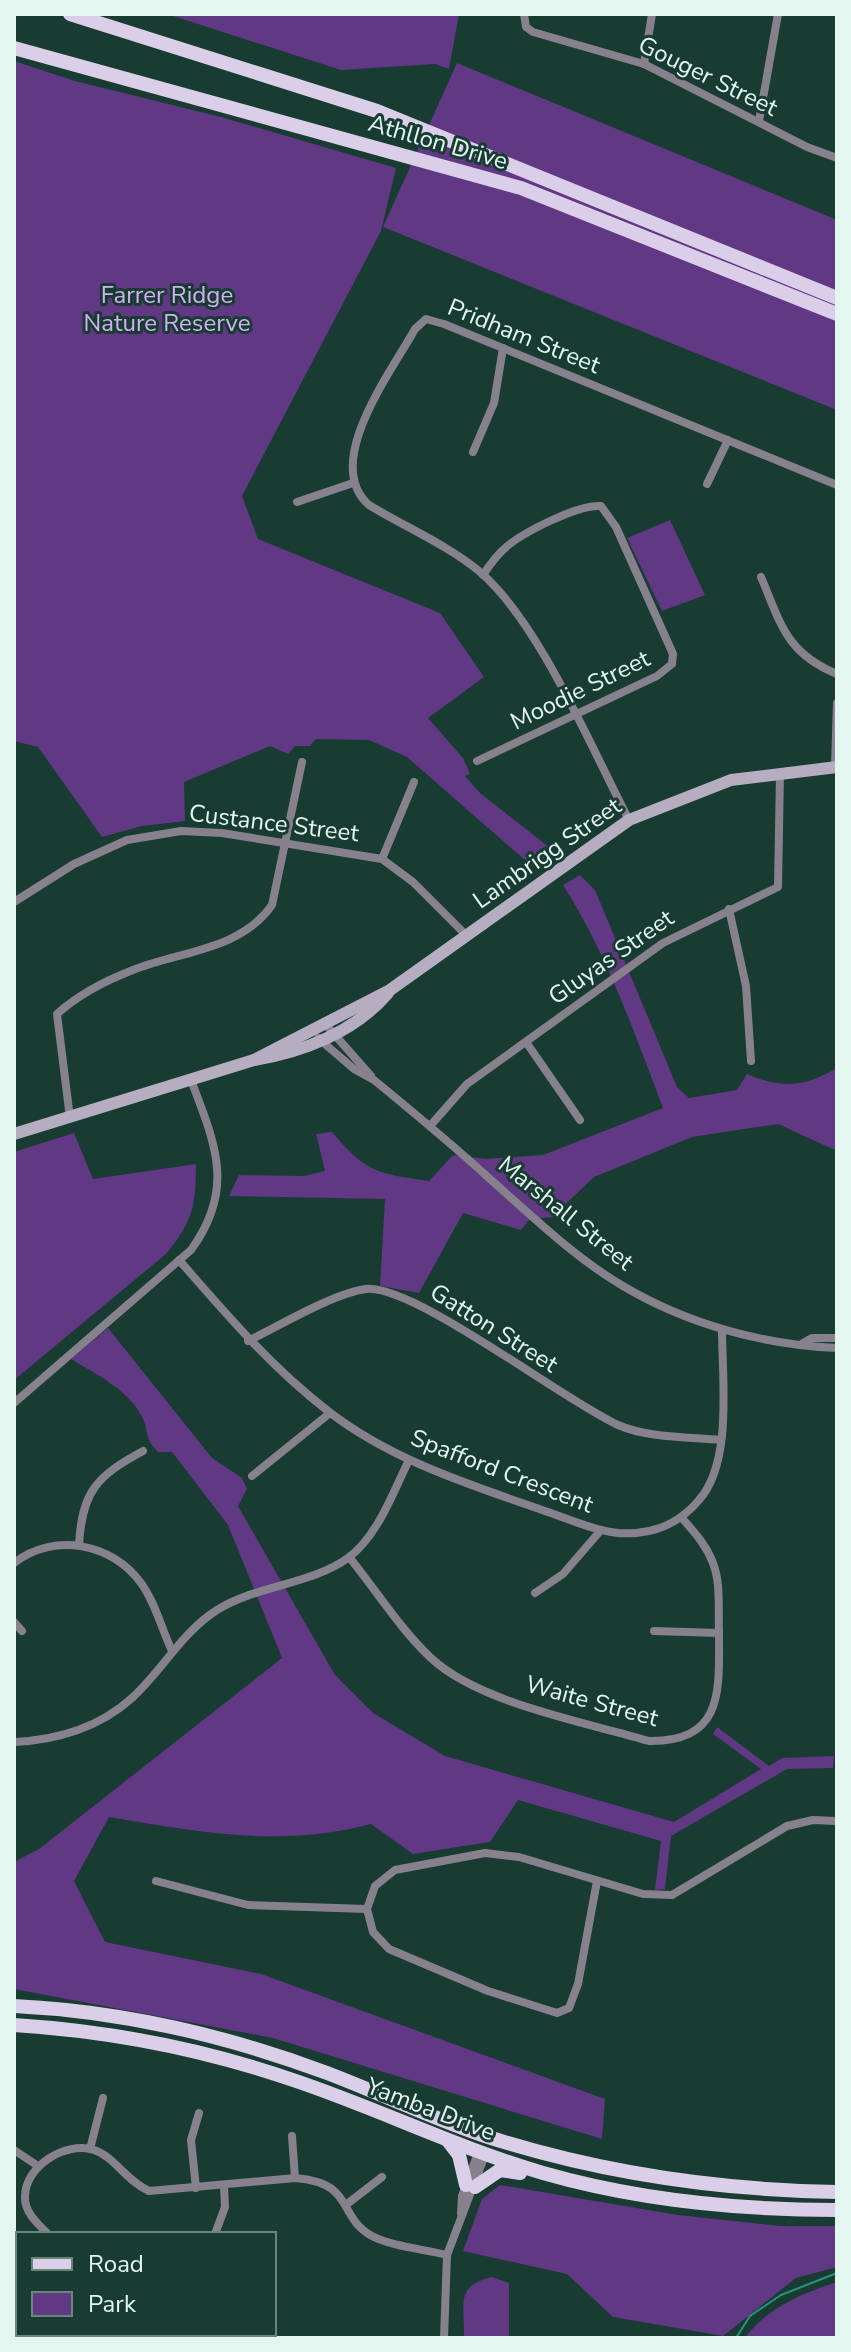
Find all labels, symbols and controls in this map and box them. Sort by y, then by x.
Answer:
street label: Gouger Street [633,28,784,124]
street label: Athllon Drive [365,107,511,177]
park label: Farrer Ridge Nature Reserve [84,279,250,339]
street label: Pridham Street [443,291,605,381]
street label: Moodie Street [505,642,655,738]
street label: Lambrigg Street [466,790,628,916]
street label: Custance Street [187,797,361,849]
street label: Gluyas Street [542,902,680,1012]
street label: Marshall Street [492,1148,641,1278]
street label: Gatton Street [424,1276,565,1380]
street label: Spafford Crescent [406,1421,598,1521]
street label: Waite Street [522,1668,662,1734]
street label: Yamba Drive [361,2069,500,2148]
legend [16,2232,276,2336]
text: Road [88,2248,144,2280]
text: Park [88,2288,137,2320]

